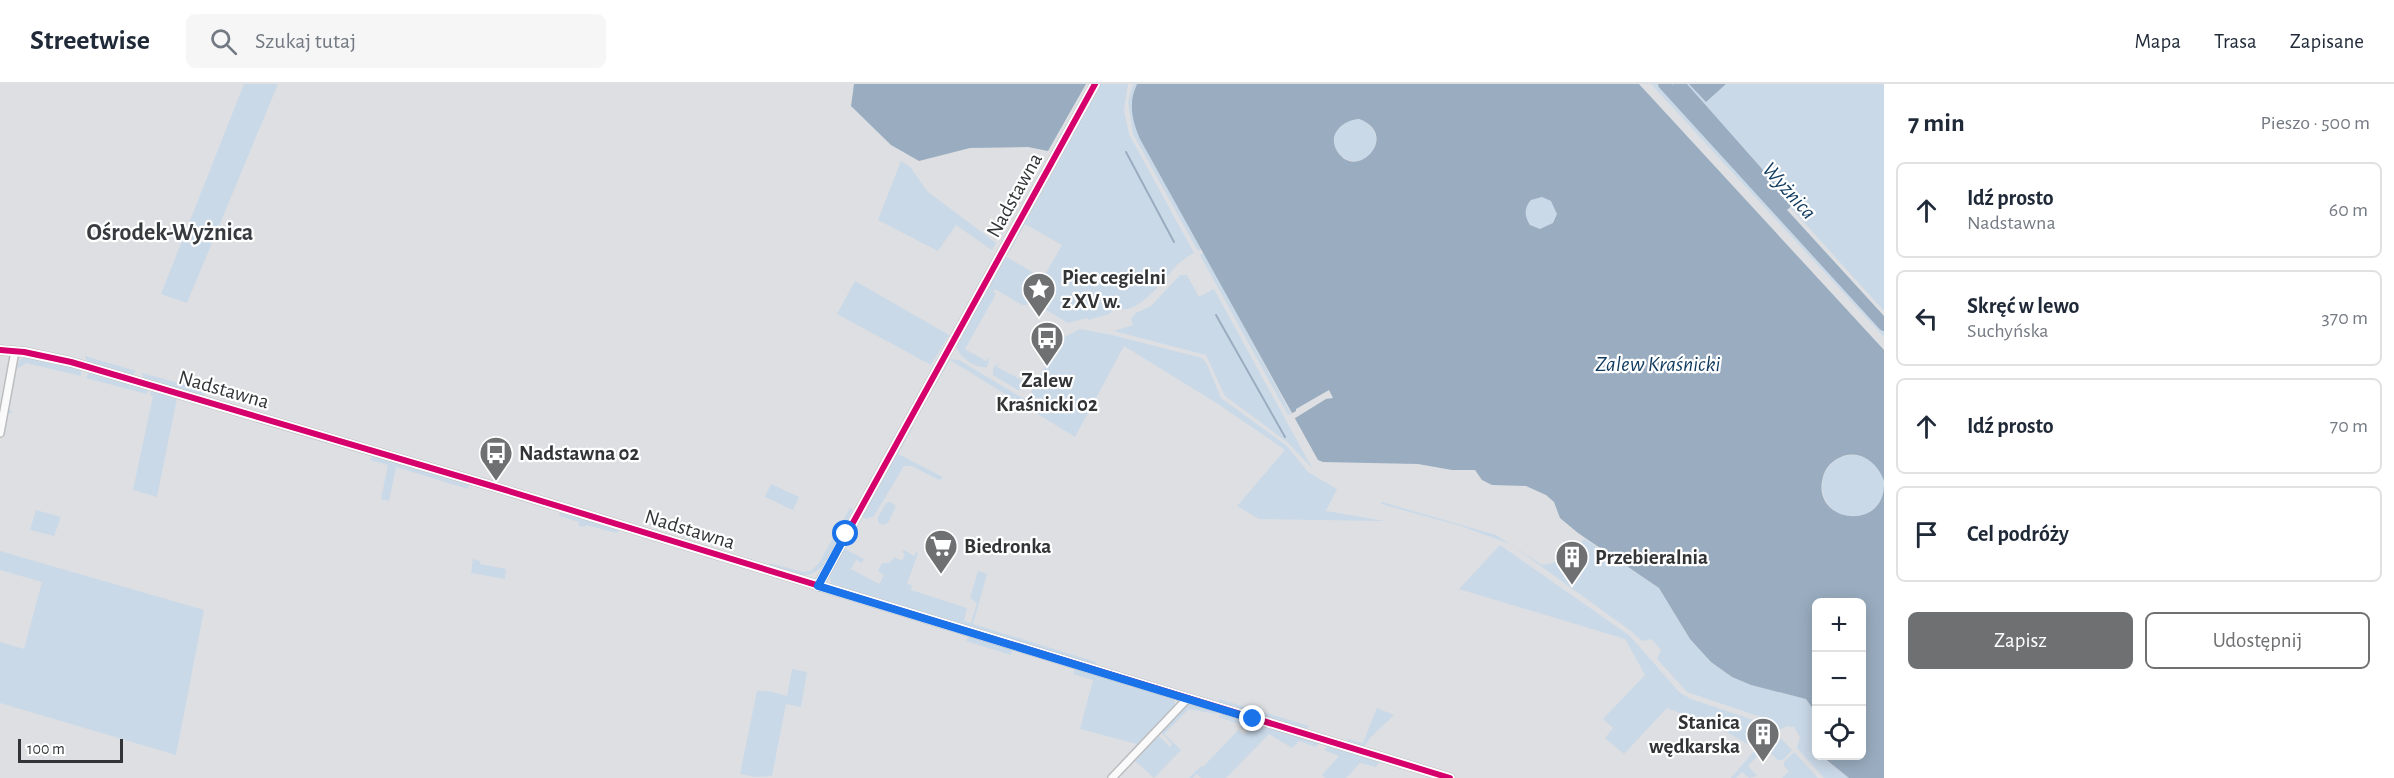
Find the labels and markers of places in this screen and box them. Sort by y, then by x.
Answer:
place label: Piec cegielni z XV w. [1062,267,1166,312]
place icon: Piec cegielni z XV w. [1021,271,1057,318]
bus stop icon: Zalew Kraśnicki 02 [1029,320,1065,367]
place label: Zalew Kraśnicki 02 [996,370,1098,415]
bus stop icon: Nadstawna 02 [478,435,514,482]
place label: Nadstawna 02 [519,443,640,464]
supermarket icon: Biedronka [923,528,959,575]
place label: Biedronka [964,536,1051,557]
building icon: Przebieralnia [1554,539,1590,586]
place label: Przebieralnia [1595,547,1708,568]
place label: Stanica wędkarska [1649,712,1740,757]
building icon: Stanica wędkarska [1745,716,1781,763]

